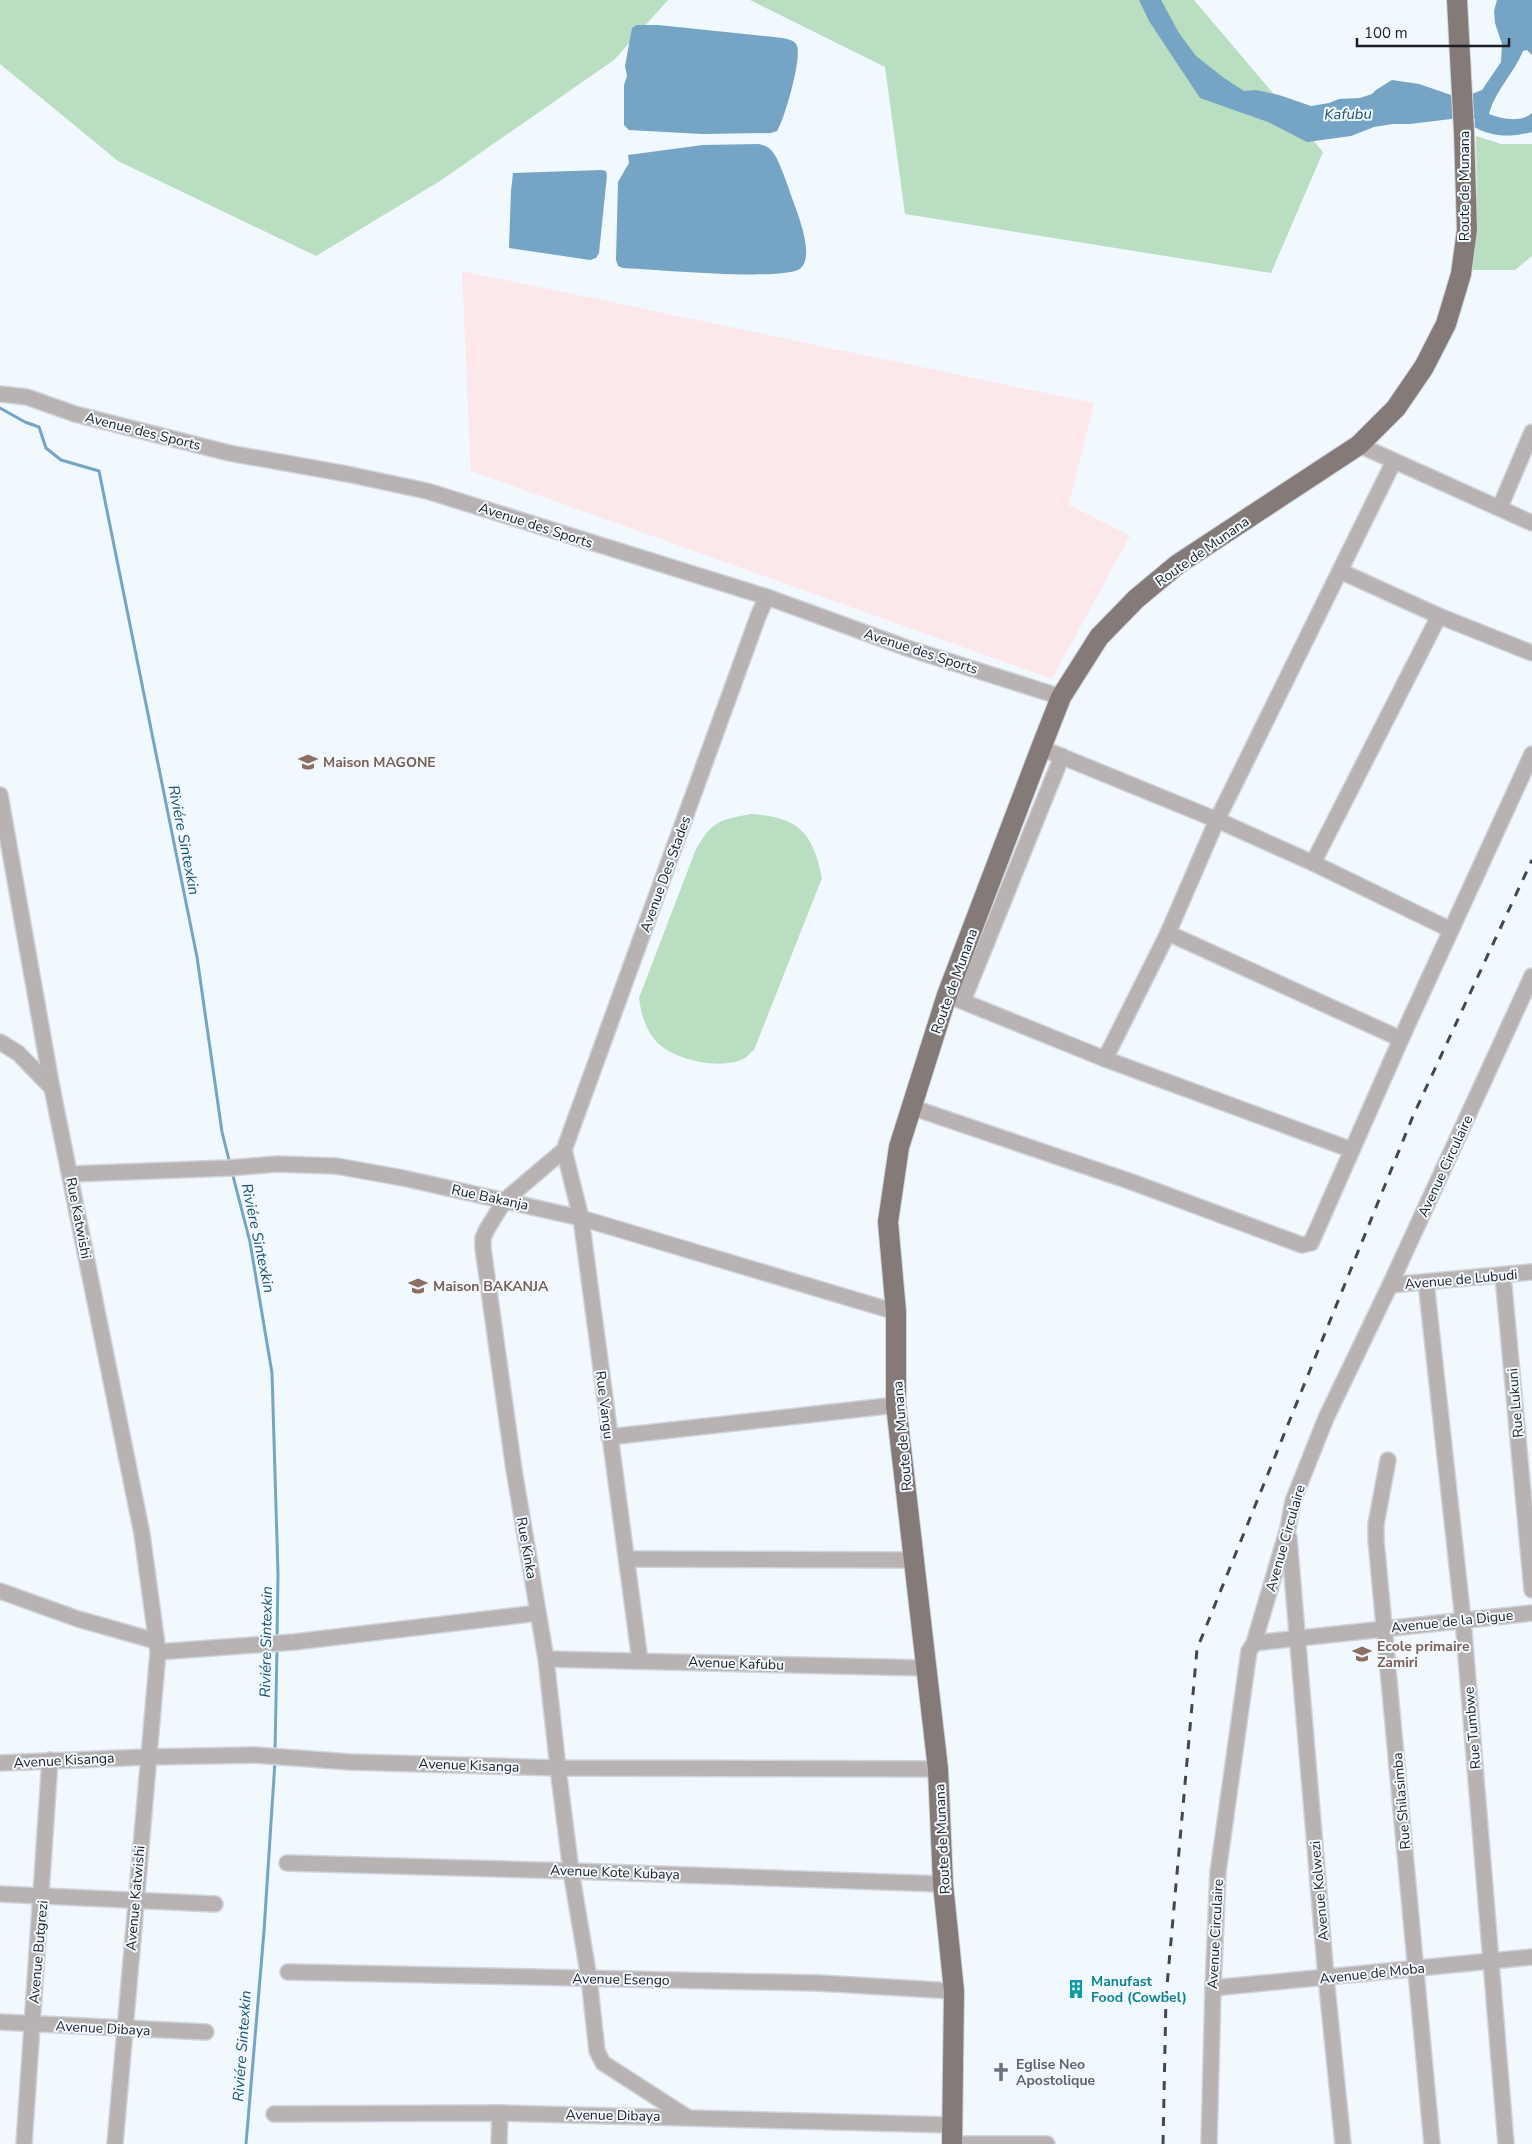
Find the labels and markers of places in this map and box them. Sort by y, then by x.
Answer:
school or university icon: Maison MAGONE [297,751,319,773]
place label: Maison MAGONE [323,753,436,772]
school or university icon: Maison BAKANJA [407,1275,429,1297]
place label: Maison BAKANJA [433,1277,549,1296]
place label: Ecole primaire Zamiri [1377,1637,1470,1672]
school or university icon: Ecole primaire Zamiri [1351,1643,1373,1665]
place label: Manufast Food (Cowbel) [1091,1972,1187,2007]
building icon: Manufast Food (Cowbel) [1065,1978,1087,2000]
place label: Eglise Neo Apostolique [1016,2055,1096,2090]
church icon: Eglise Neo Apostolique [990,2061,1012,2083]

